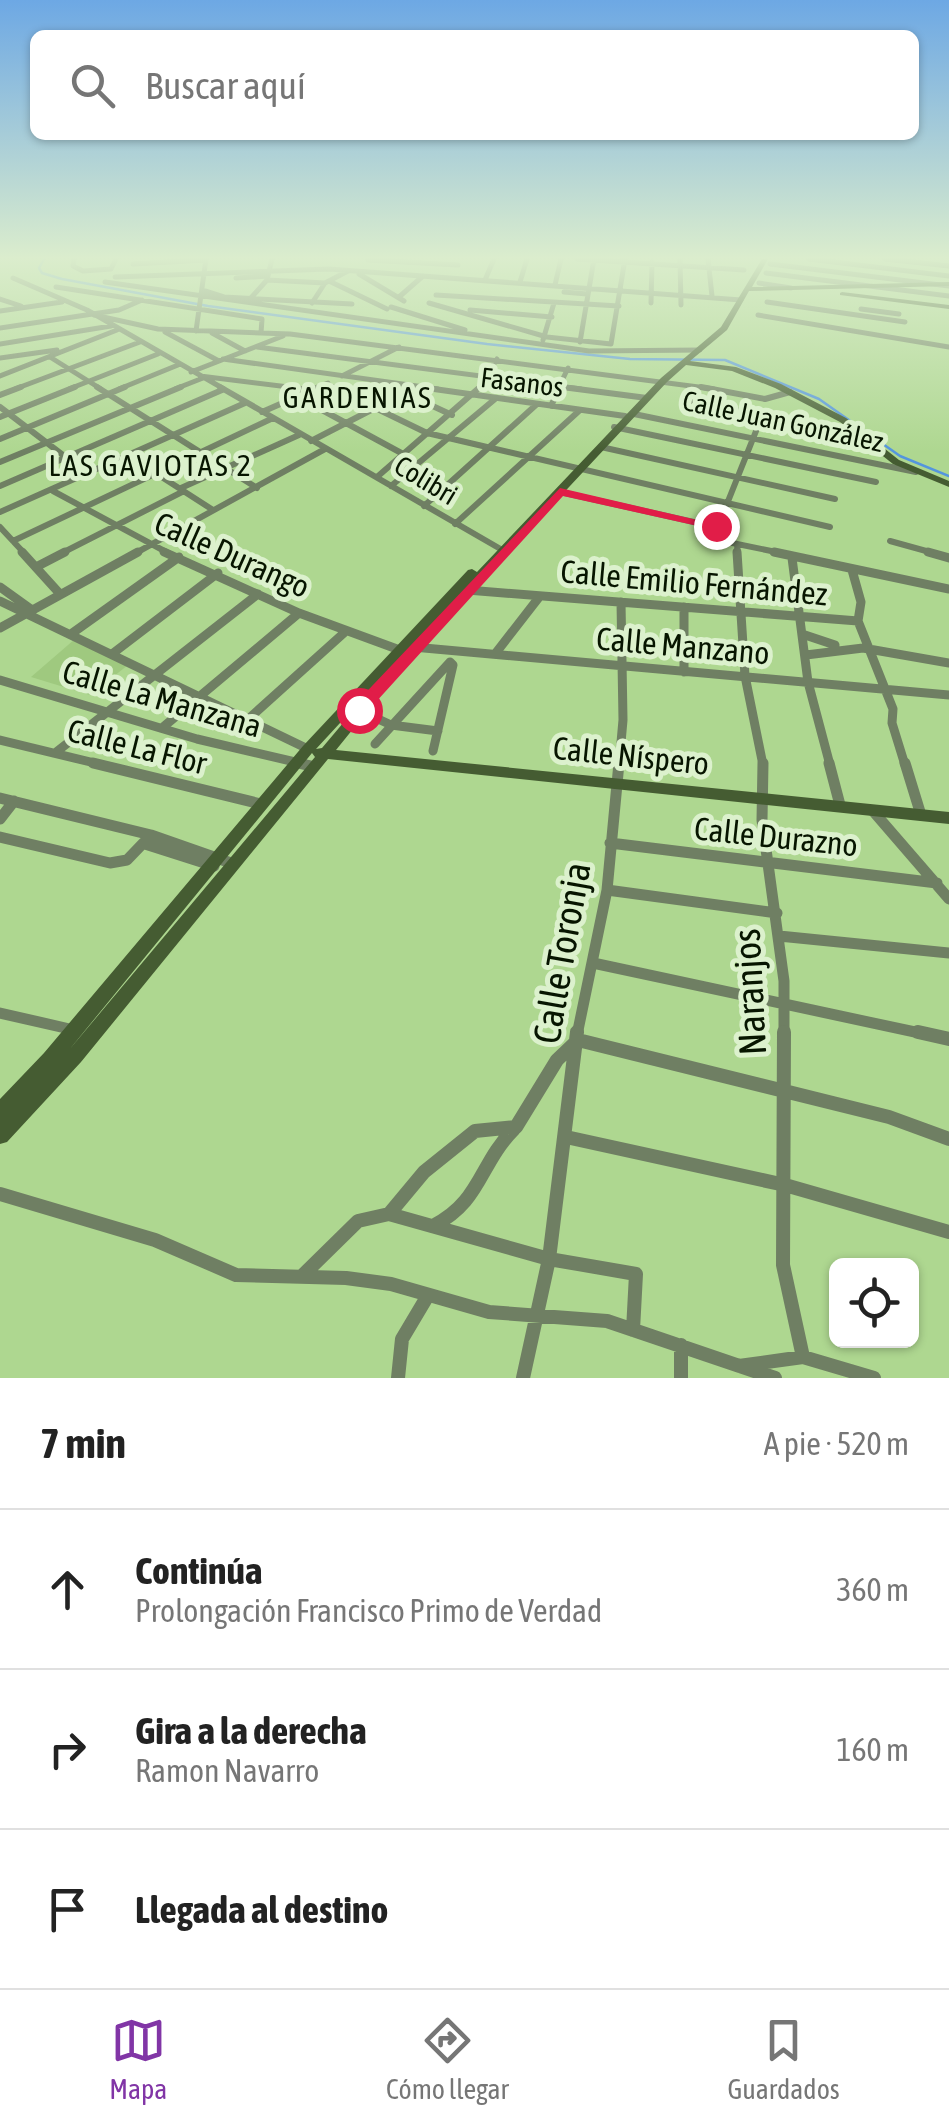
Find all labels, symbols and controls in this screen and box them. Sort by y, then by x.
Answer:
search box [30,30,919,140]
icon: search [65,58,120,113]
text: Buscar aquí [145,64,306,107]
street label: Fasanos [479,361,565,403]
district label: GARDENIAS [283,380,433,414]
street label: Calle Juan González [680,384,886,458]
district label: LAS GAVIOTAS 2 [49,448,253,482]
street label: Colibri [389,449,463,511]
street label: Calle Durango [149,504,315,605]
route end [694,504,740,550]
street label: Calle Emilio Fernández [559,552,829,613]
street label: Calle Manzano [595,620,771,671]
street label: Calle La Manzana [58,652,266,745]
route start [337,688,383,734]
street label: Calle La Flor [64,711,211,782]
street label: Calle Níspero [551,729,711,782]
street label: Calle Durazno [693,810,860,863]
street label: Calle Toronja [524,859,599,1047]
street label: Naranjos [725,928,774,1056]
map controls [829,1258,919,1348]
button: locate [829,1258,919,1348]
text: 7 min [40,1419,126,1467]
text: A pie · 520 m [764,1425,909,1462]
text: Continúa [135,1549,263,1592]
icon: ahead [40,1562,95,1617]
text: 360 m [836,1571,909,1608]
text: Prolongación Francisco Primo de Verdad [135,1592,602,1629]
text: Gira a la derecha [135,1709,367,1752]
icon: right [40,1722,95,1777]
text: 160 m [836,1731,909,1768]
text: Ramon Navarro [135,1752,319,1789]
icon: arrive [40,1882,95,1937]
text: Llegada al destino [135,1888,388,1931]
tab: Mapa [109,2013,167,2105]
tab: Cómo llegar [386,2013,509,2105]
tab: Guardados [727,2013,840,2105]

